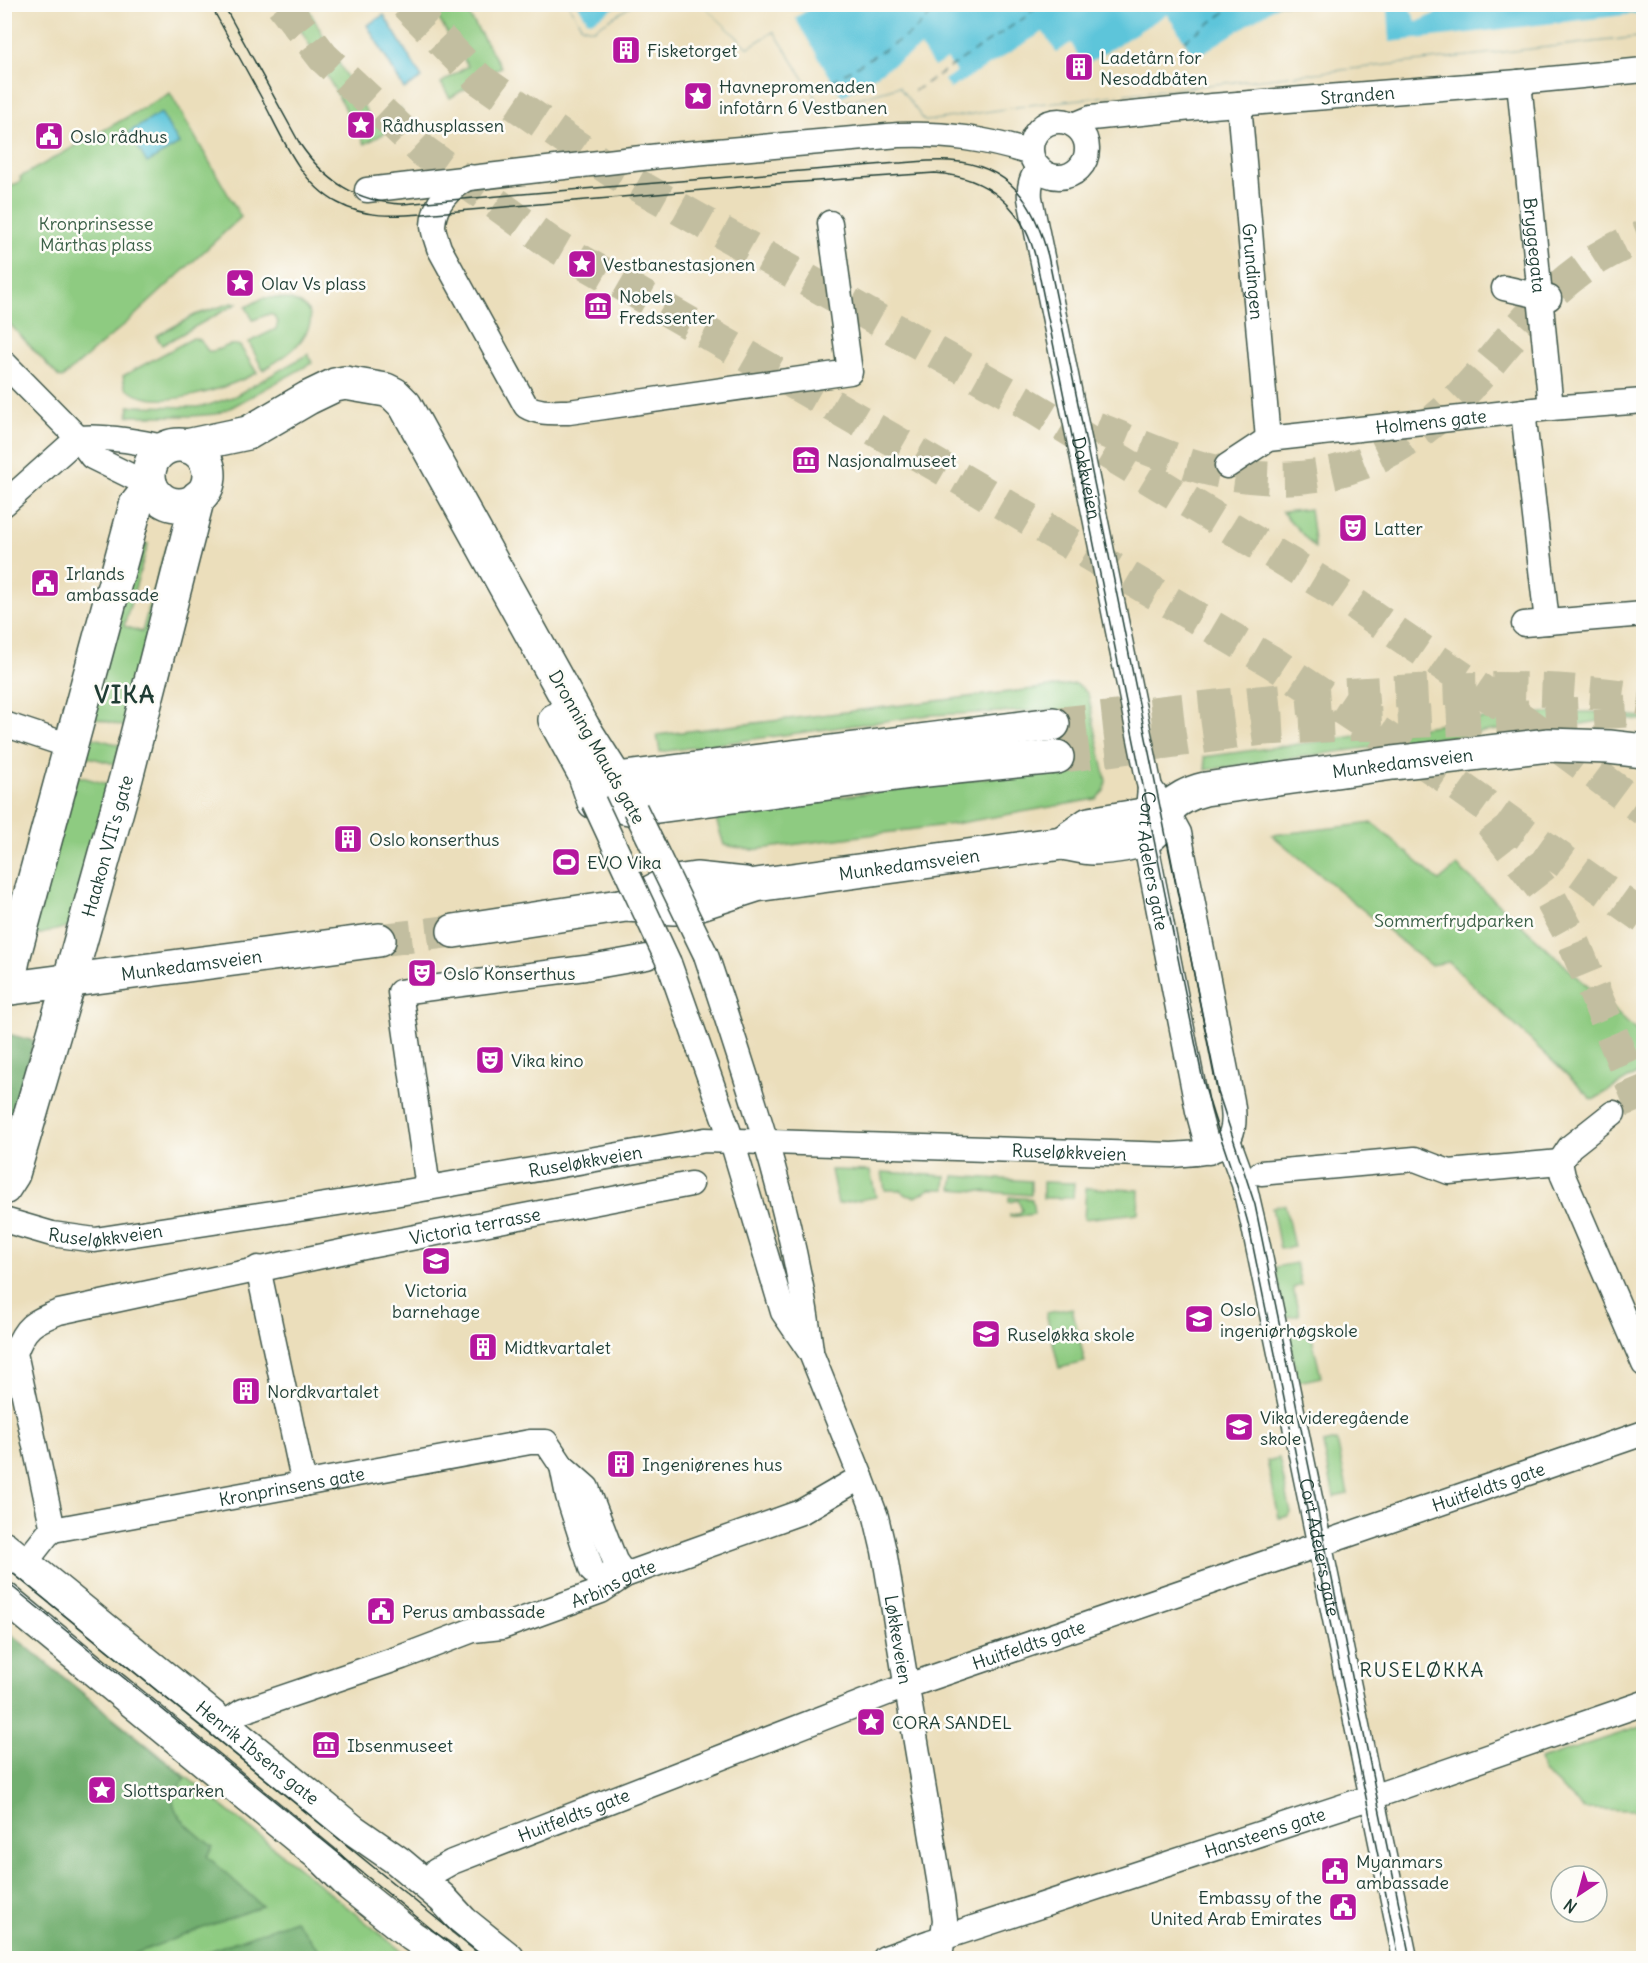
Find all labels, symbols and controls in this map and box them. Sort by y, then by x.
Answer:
building icon: Fisketorget [610,34,642,66]
place label: Fisketorget [647,39,737,62]
place label: Ladetårn for Nesoddbåten [1100,46,1208,90]
building icon: Ladetårn for Nesoddbåten [1063,51,1095,83]
place label: Havnepromenaden infotårn 6 Vestbanen [719,75,887,119]
place icon: Havnepromenaden infotårn 6 Vestbanen [682,80,714,112]
street label: Stranden [1320,80,1396,109]
place icon: Rådhusplassen [345,109,377,141]
place label: Rådhusplassen [382,114,504,137]
public building icon: Oslo rådhus [33,120,65,152]
place label: Oslo rådhus [70,125,168,148]
street label: Bryggegata [1519,196,1551,294]
park label: Kronprinsesse Märthas plass [39,212,153,256]
street label: Grundingen [1238,222,1269,320]
place icon: Vestbanestasjonen [566,248,598,280]
place label: Vestbanestasjonen [603,253,755,276]
place icon: Olav Vs plass [224,267,256,299]
place label: Olav Vs plass [261,272,366,295]
place label: Nobels Fredssenter [619,285,715,329]
museum icon: Nobels Fredssenter [582,290,614,322]
street label: Holmens gate [1374,404,1488,439]
street label: Dokkveien [1067,435,1107,521]
museum icon: Nasjonalmuseet [790,444,822,476]
place label: Nasjonalmuseet [827,449,957,472]
theatre icon: Latter [1337,512,1369,544]
place label: Latter [1374,517,1424,540]
place label: Irlands ambassade [66,562,159,606]
public building icon: Irlands ambassade [29,567,61,599]
street label: Dronning Mauds gate [544,666,650,828]
district label: VIKA [94,679,156,709]
street label: Munkedamsveien [1331,742,1474,783]
street label: Haakon VII's gate [76,772,138,919]
street label: Cort Adelers gate [1133,790,1174,932]
building icon: Oslo konserthus [332,823,364,855]
place label: Oslo konserthus [369,828,499,851]
street label: Munkedamsveien [837,843,981,885]
sports icon: EVO Vika [550,846,582,878]
place label: EVO Vika [587,851,662,874]
park label: Sommerfrydparken [1374,909,1534,932]
street label: Munkedamsveien [120,944,263,985]
theatre icon: Oslo Konserthus [406,957,438,989]
place label: Oslo Konserthus [443,962,575,985]
theatre icon: Vika kino [474,1044,506,1076]
place label: Vika kino [511,1049,584,1072]
street label: Ruseløkkveien [1011,1138,1127,1165]
street label: Ruseløkkveien [527,1140,644,1182]
street label: Victoria terrasse [407,1202,543,1249]
street label: Ruseløkkveien [47,1218,164,1252]
school or university icon: Victoria barnehage [420,1245,452,1277]
place label: Victoria barnehage [392,1279,480,1323]
place label: Oslo ingeniørhøgskole [1220,1298,1358,1342]
school or university icon: Oslo ingeniørhøgskole [1183,1303,1215,1335]
school or university icon: Ruseløkka skole [970,1318,1002,1350]
place label: Ruseløkka skole [1007,1323,1135,1346]
building icon: Midtkvartalet [467,1331,499,1363]
place label: Midtkvartalet [504,1336,611,1359]
building icon: Nordkvartalet [230,1375,262,1407]
place label: Nordkvartalet [267,1380,379,1403]
place label: Vika videregående skole [1260,1406,1409,1450]
school or university icon: Vika videregående skole [1223,1411,1255,1443]
building icon: Ingeniørenes hus [605,1448,637,1480]
place label: Ingeniørenes hus [642,1453,783,1476]
street label: Huitfeldts gate [1429,1456,1548,1517]
street label: Kronprinsens gate [217,1461,366,1511]
street label: Cort Adelers gate [1295,1476,1346,1619]
street label: Arbins gate [568,1554,659,1612]
street label: Løkkeveien [880,1593,918,1686]
public building icon: Perus ambassade [365,1595,397,1627]
place label: Perus ambassade [402,1600,545,1623]
street label: Huitfeldts gate [969,1614,1088,1674]
district label: RUSELØKKA [1359,1657,1485,1682]
street label: Henrik Ibsens gate [191,1695,324,1809]
place icon: CORA SANDEL [855,1706,887,1738]
place label: CORA SANDEL [892,1711,1012,1734]
museum icon: Ibsenmuseet [310,1729,342,1761]
place label: Ibsenmuseet [347,1734,453,1757]
place icon: Slottsparken [86,1774,118,1806]
place label: Slottsparken [123,1779,224,1802]
street label: Huitfeldts gate [514,1783,633,1847]
street label: Hansteens gate [1201,1802,1328,1863]
place label: Myanmars ambassade [1356,1850,1449,1894]
public building icon: Myanmars ambassade [1319,1855,1351,1887]
north arrow [1549,1864,1609,1924]
place label: Embassy of the United Arab Emirates [1150,1886,1322,1930]
public building icon: Embassy of the United Arab Emirates [1327,1891,1359,1923]
text: N [1560,1895,1581,1917]

